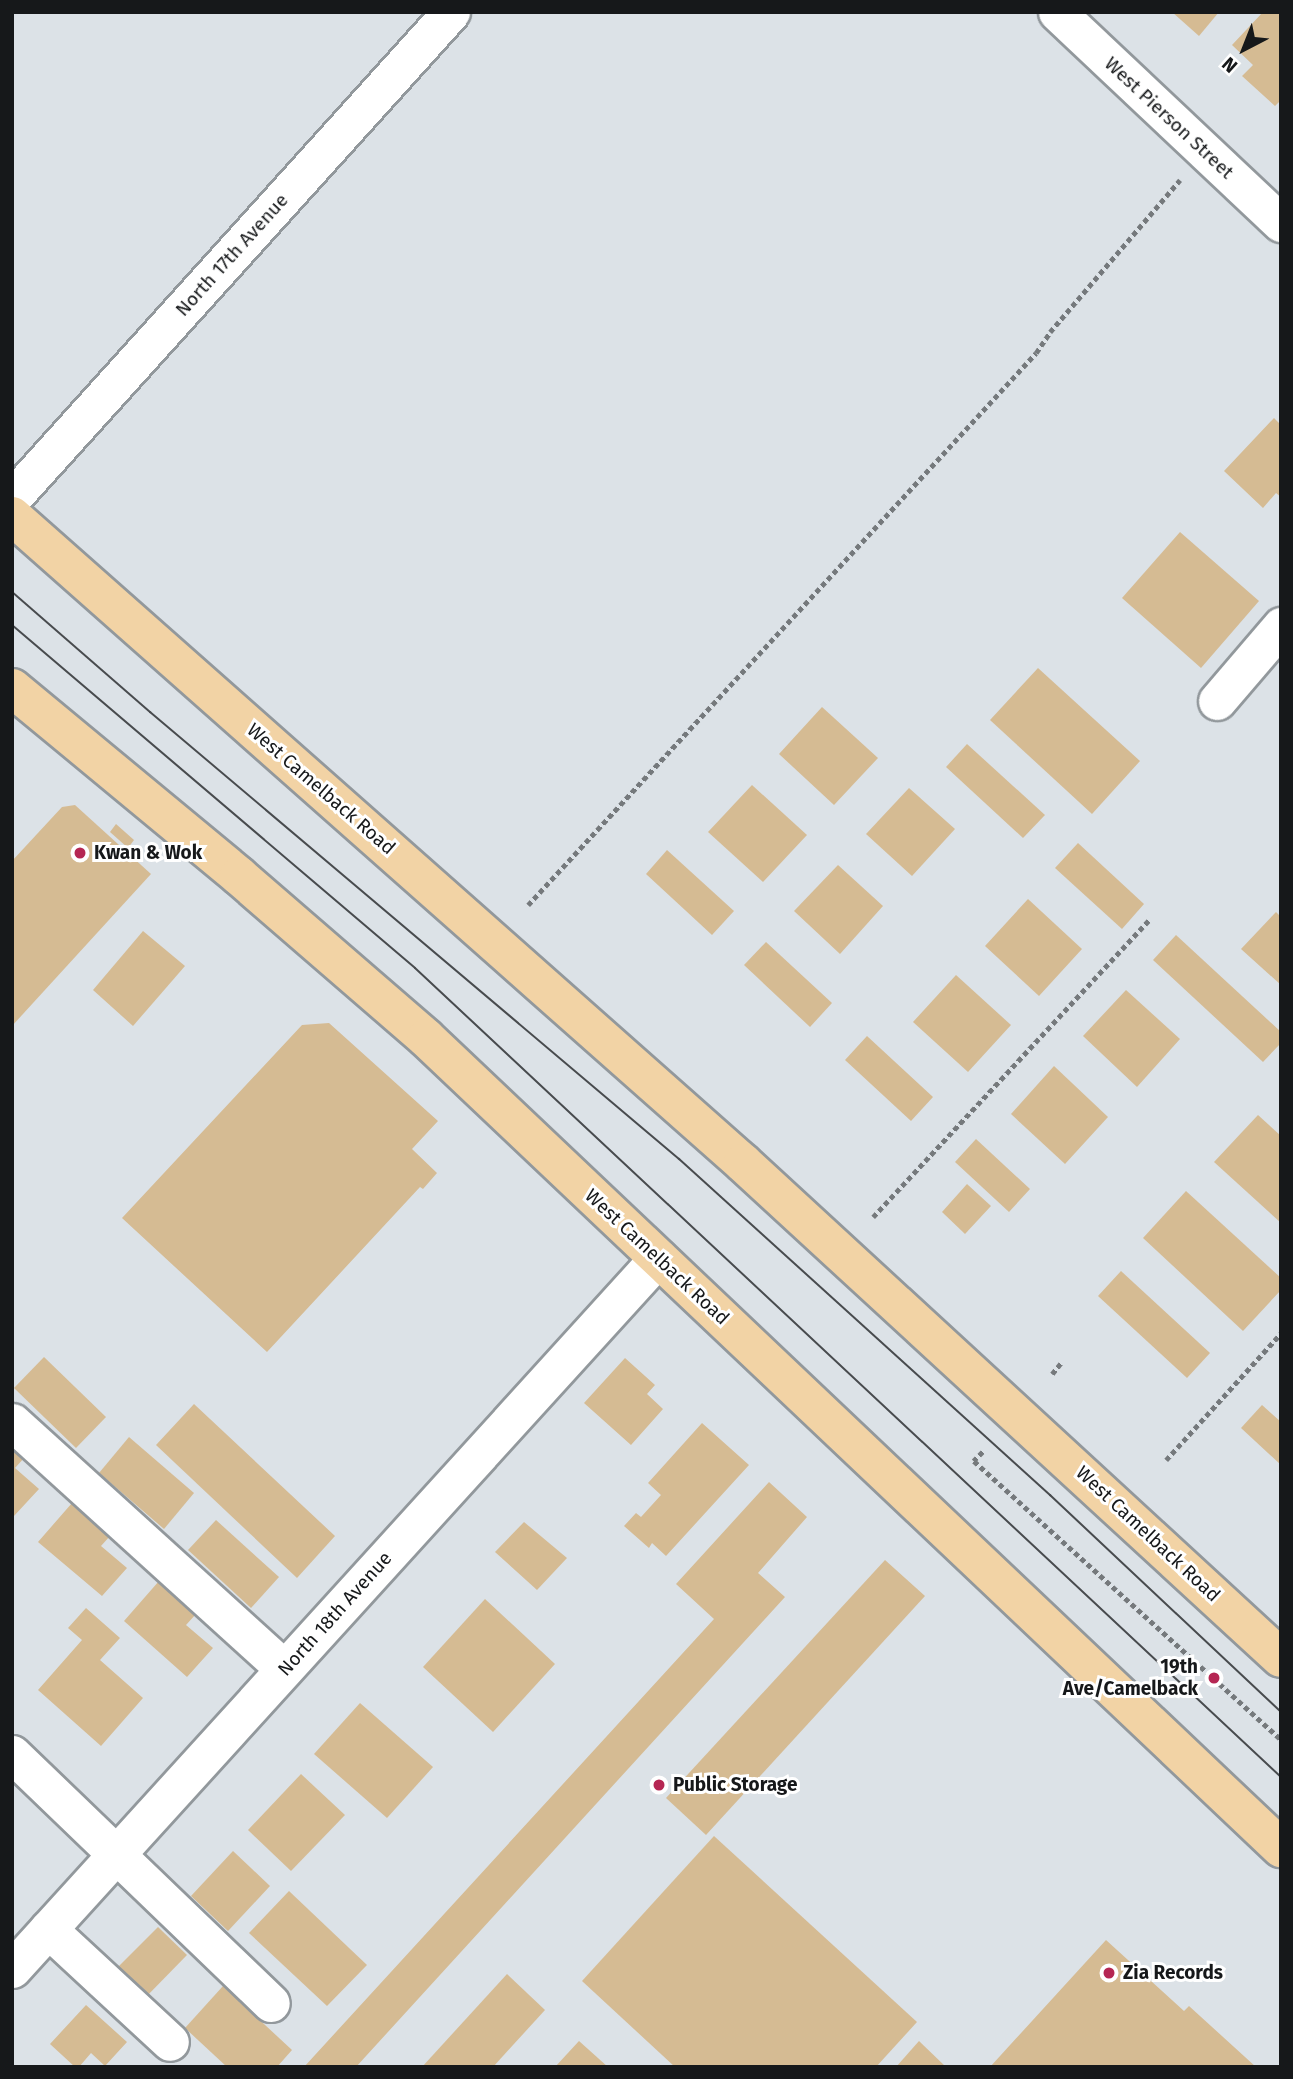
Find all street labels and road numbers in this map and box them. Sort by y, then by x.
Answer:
street label: West Pierson Street [1100,52,1238,184]
street label: North 17th Avenue [171,189,293,321]
street label: West Camelback Road [242,718,400,860]
street label: West Camelback Road [580,1184,734,1330]
street label: West Camelback Road [1071,1461,1225,1607]
street label: North 18th Avenue [273,1547,397,1681]

